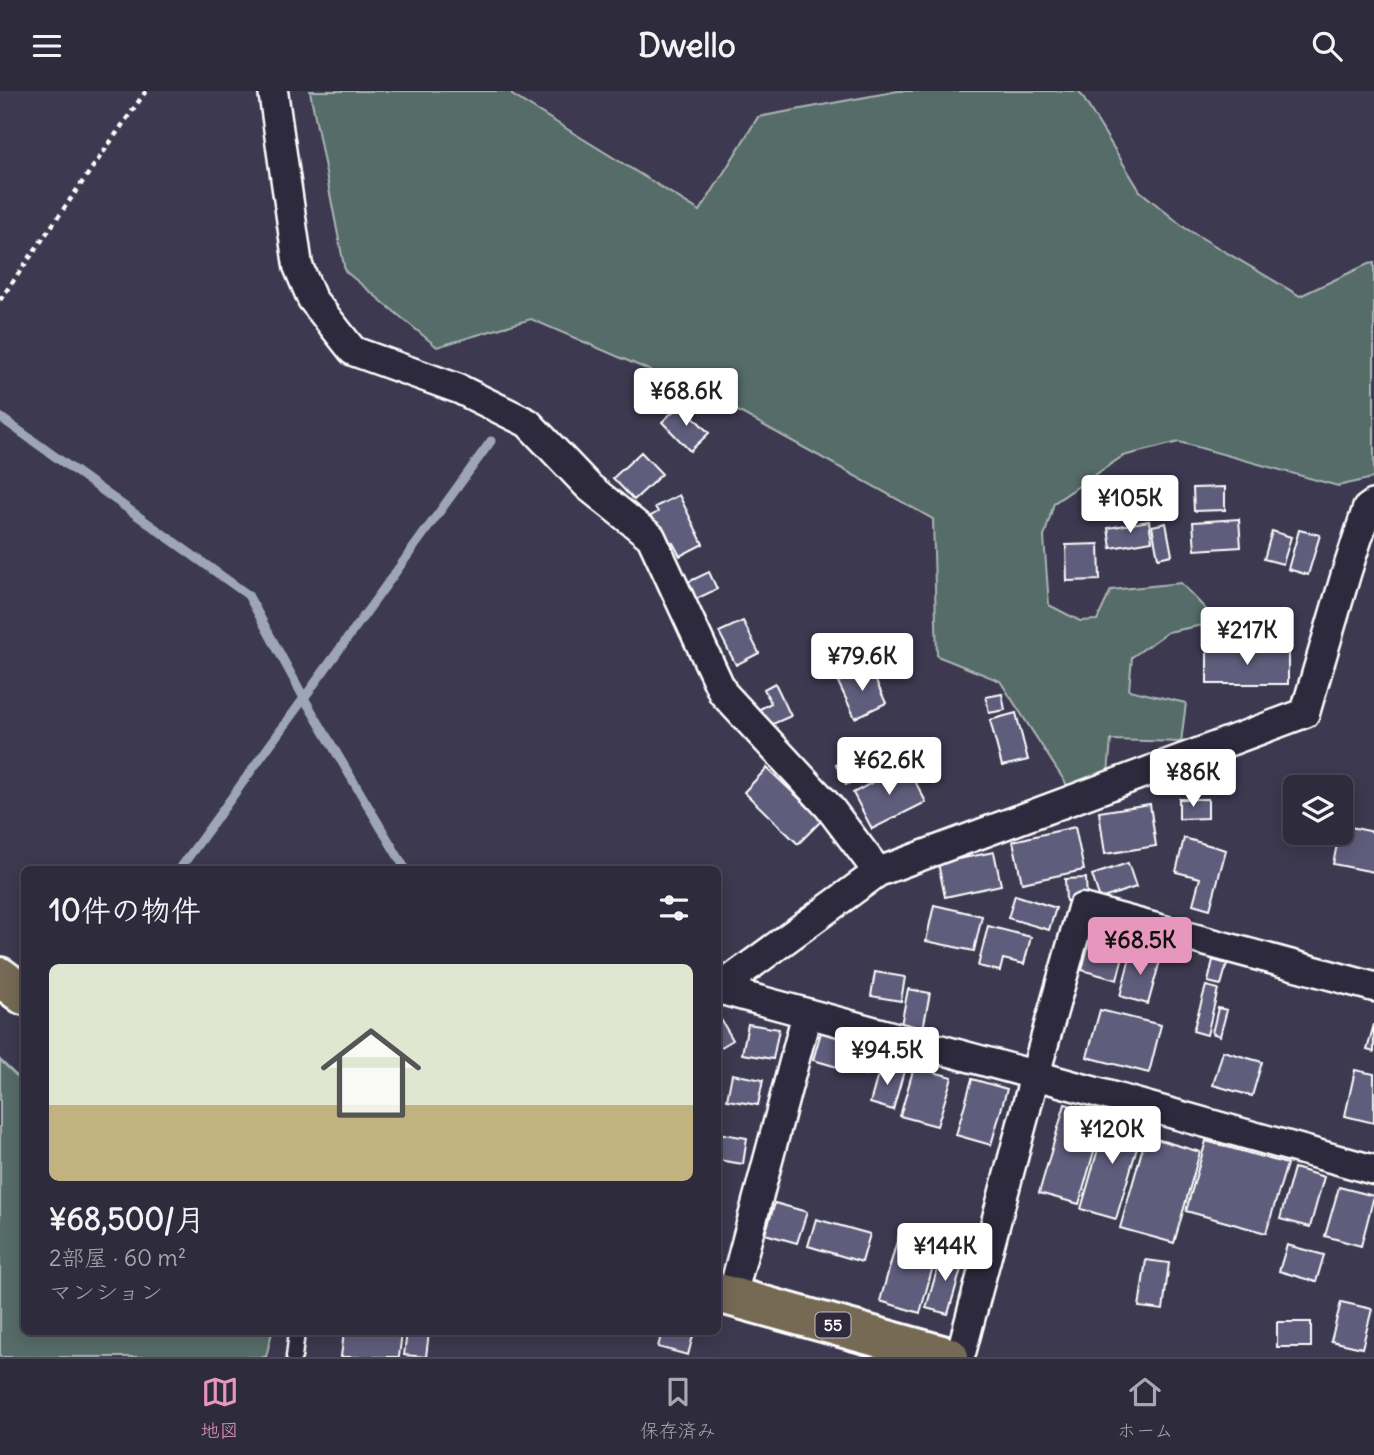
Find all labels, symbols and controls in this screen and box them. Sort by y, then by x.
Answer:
text: Dwello [638,25,736,66]
icon: menu [28,27,66,65]
icon: search [1308,27,1346,65]
pin: ¥68.6K [629,369,743,428]
text: ¥68.6K [650,376,722,405]
pin: ¥105K [1081,475,1179,535]
text: ¥105K [1097,483,1163,512]
pin: ¥217K [1198,607,1296,667]
text: ¥217K [1217,615,1277,644]
pin: ¥79.6K [805,633,919,693]
text: ¥79.6K [827,641,897,670]
pin: ¥62.6K [832,737,946,797]
text: ¥62.6K [853,745,925,774]
pin: ¥86K [1152,749,1234,809]
text: ¥86K [1166,757,1220,786]
map controls [1283,775,1353,845]
button: layers [1283,775,1353,845]
icon: filters [655,889,693,927]
text: 10件の物件 [49,891,201,929]
pin: ¥68.5K [1083,917,1197,977]
text: ¥68.5K [1104,925,1176,954]
icon: home [308,1010,434,1136]
pin: ¥94.5K [830,1027,944,1087]
text: ¥94.5K [851,1035,923,1064]
pin: ¥120K [1063,1107,1161,1166]
text: ¥120K [1080,1114,1144,1143]
text: ¥68,500/月 [49,1200,205,1238]
pin: ¥144K [896,1223,994,1283]
text: ¥144K [913,1231,977,1260]
text: 2部屋 · 60 m² [49,1243,186,1272]
text: マンション [49,1277,163,1306]
road number: 55 [816,1313,850,1337]
tab: 地図 [201,1373,239,1442]
tab: 保存済み [640,1373,716,1442]
tab: ホーム [1117,1373,1173,1442]

